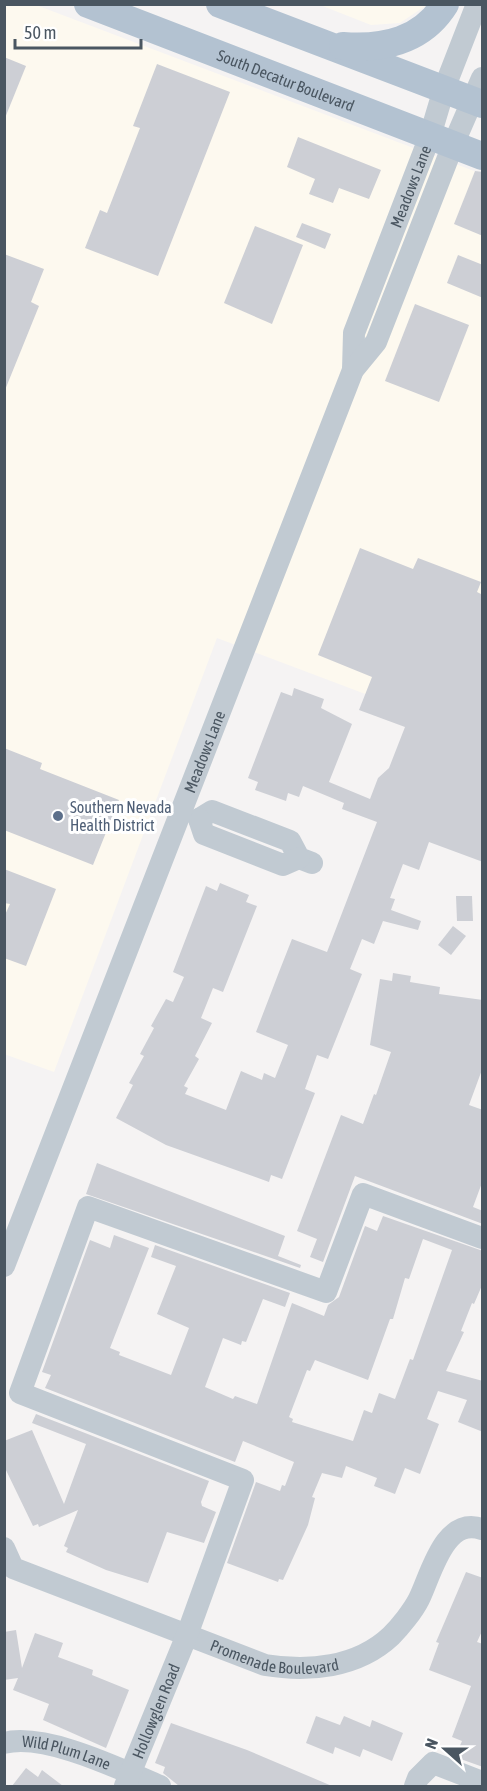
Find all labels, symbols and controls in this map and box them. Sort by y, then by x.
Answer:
scale bar [15,12,141,50]
text: 50 m [24,22,56,43]
street label: South Decatur Boulevard [215,46,357,115]
street label: Meadows Lane [387,143,434,230]
street label: Meadows Lane [180,708,228,795]
place label: Southern Nevada Health District [70,798,172,834]
marker: Southern Nevada Health District [51,809,65,823]
street label: Promenade Boulevard [208,1636,340,1677]
street label: Hollowglen Road [128,1661,183,1761]
north arrow [415,1719,475,1779]
street label: Wild Plum Lane [21,1732,113,1773]
text: N [421,1736,441,1751]

